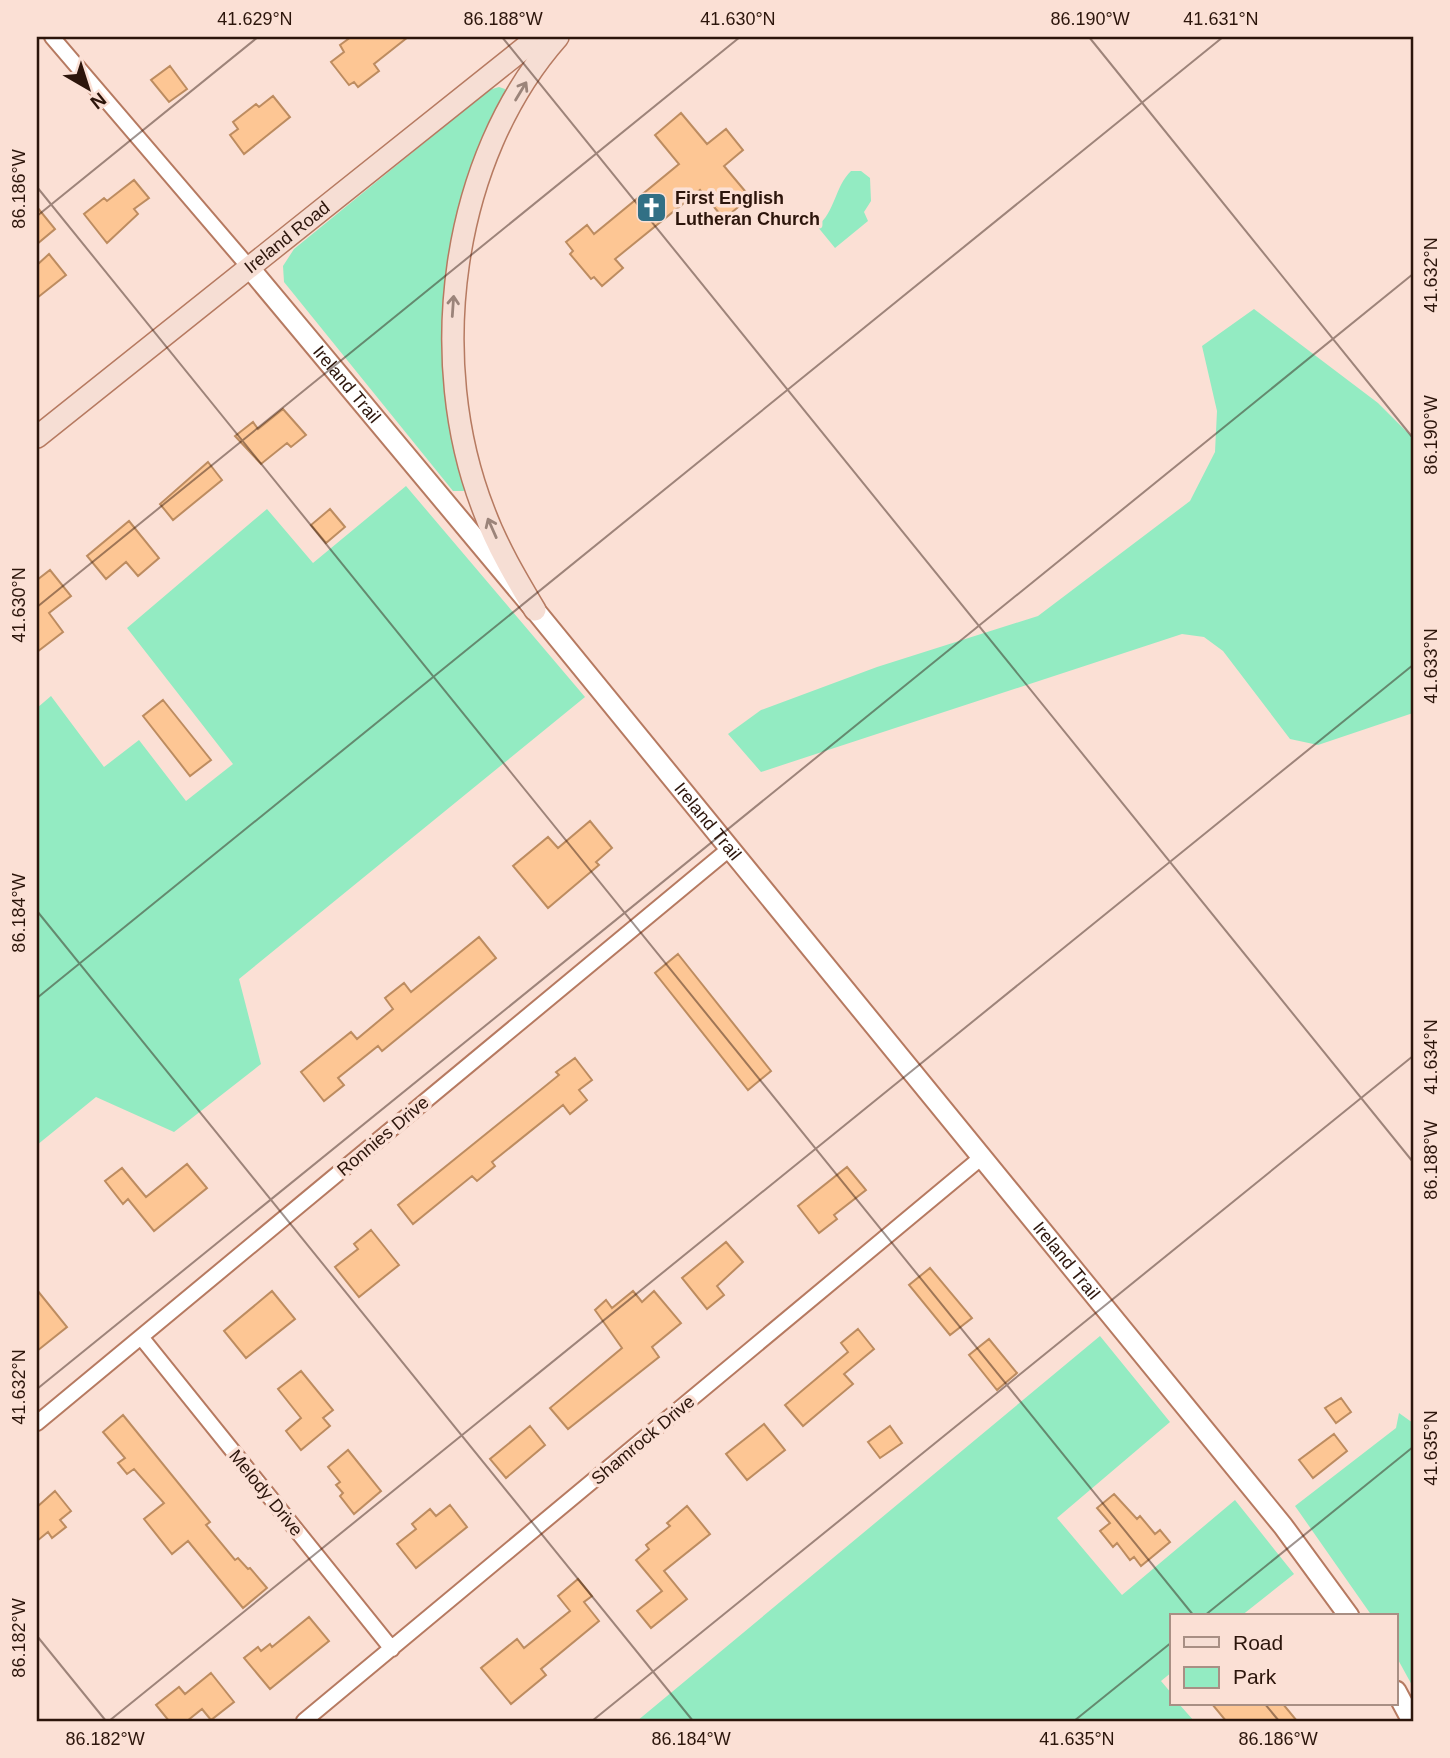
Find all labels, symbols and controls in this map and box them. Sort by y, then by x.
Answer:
text: 41.629°N [217,9,293,29]
text: 86.188°W [463,9,543,29]
text: 41.630°N [700,9,776,29]
text: 86.190°W [1050,9,1130,29]
text: 41.631°N [1183,9,1259,29]
north arrow [52,52,122,122]
one-way arrow [514,82,528,102]
text: N [86,88,110,113]
text: 86.186°W [9,149,29,229]
place label: First English Lutheran Church [675,188,820,229]
church icon: First English Lutheran Church [635,191,669,225]
street label: Ireland Road [241,197,334,277]
text: 41.632°N [1421,237,1441,313]
one-way arrow [447,295,460,318]
street label: Ireland Trail [309,342,384,427]
text: 86.190°W [1421,395,1441,475]
one-way arrow [485,518,498,540]
text: 41.630°N [9,567,29,643]
text: 41.633°N [1421,628,1441,704]
street label: Ireland Trail [670,779,745,864]
text: 86.184°W [9,873,29,953]
text: 41.634°N [1421,1019,1441,1095]
street label: Ronnies Drive [333,1092,433,1180]
text: 86.188°W [1421,1120,1441,1200]
street label: Ireland Trail [1029,1218,1104,1303]
text: 41.632°N [9,1349,29,1425]
street label: Shamrock Drive [588,1391,698,1489]
text: 41.635°N [1421,1410,1441,1486]
street label: Melody Drive [225,1446,307,1540]
text: 86.182°W [9,1598,29,1678]
legend [1170,1614,1398,1706]
text: Road [1233,1631,1283,1654]
text: Park [1233,1665,1277,1688]
text: 86.182°W [65,1729,145,1749]
text: 86.184°W [651,1729,731,1749]
text: 41.635°N [1039,1729,1115,1749]
text: 86.186°W [1238,1729,1318,1749]

